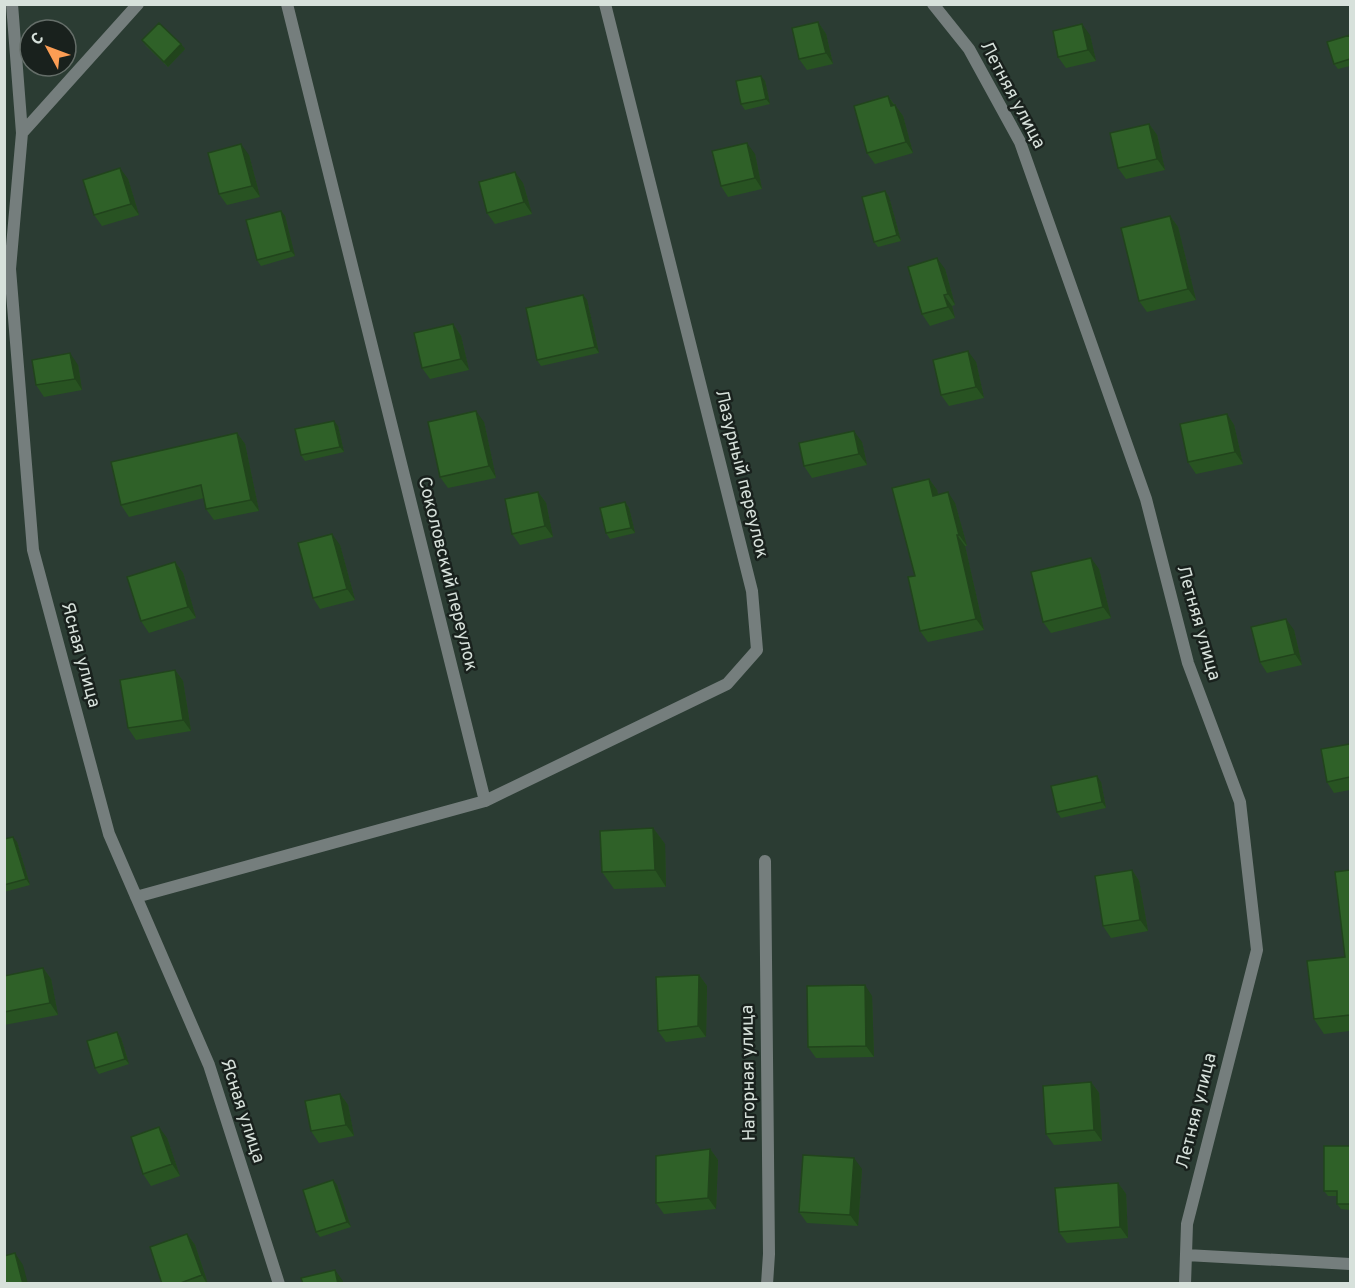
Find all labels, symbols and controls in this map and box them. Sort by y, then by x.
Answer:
north arrow [18,18,78,78]
text: С [27,29,49,50]
street label: Летняя улица [974,37,1050,153]
street label: Лазурный переулок [709,387,773,561]
street label: Соколовский переулок [412,474,482,674]
street label: Летняя улица [1171,563,1225,683]
street label: Ясная улица [55,600,105,710]
street label: Нагорная улица [736,1005,762,1141]
street label: Летняя улица [1171,1051,1223,1171]
street label: Ясная улица [214,1056,270,1166]

